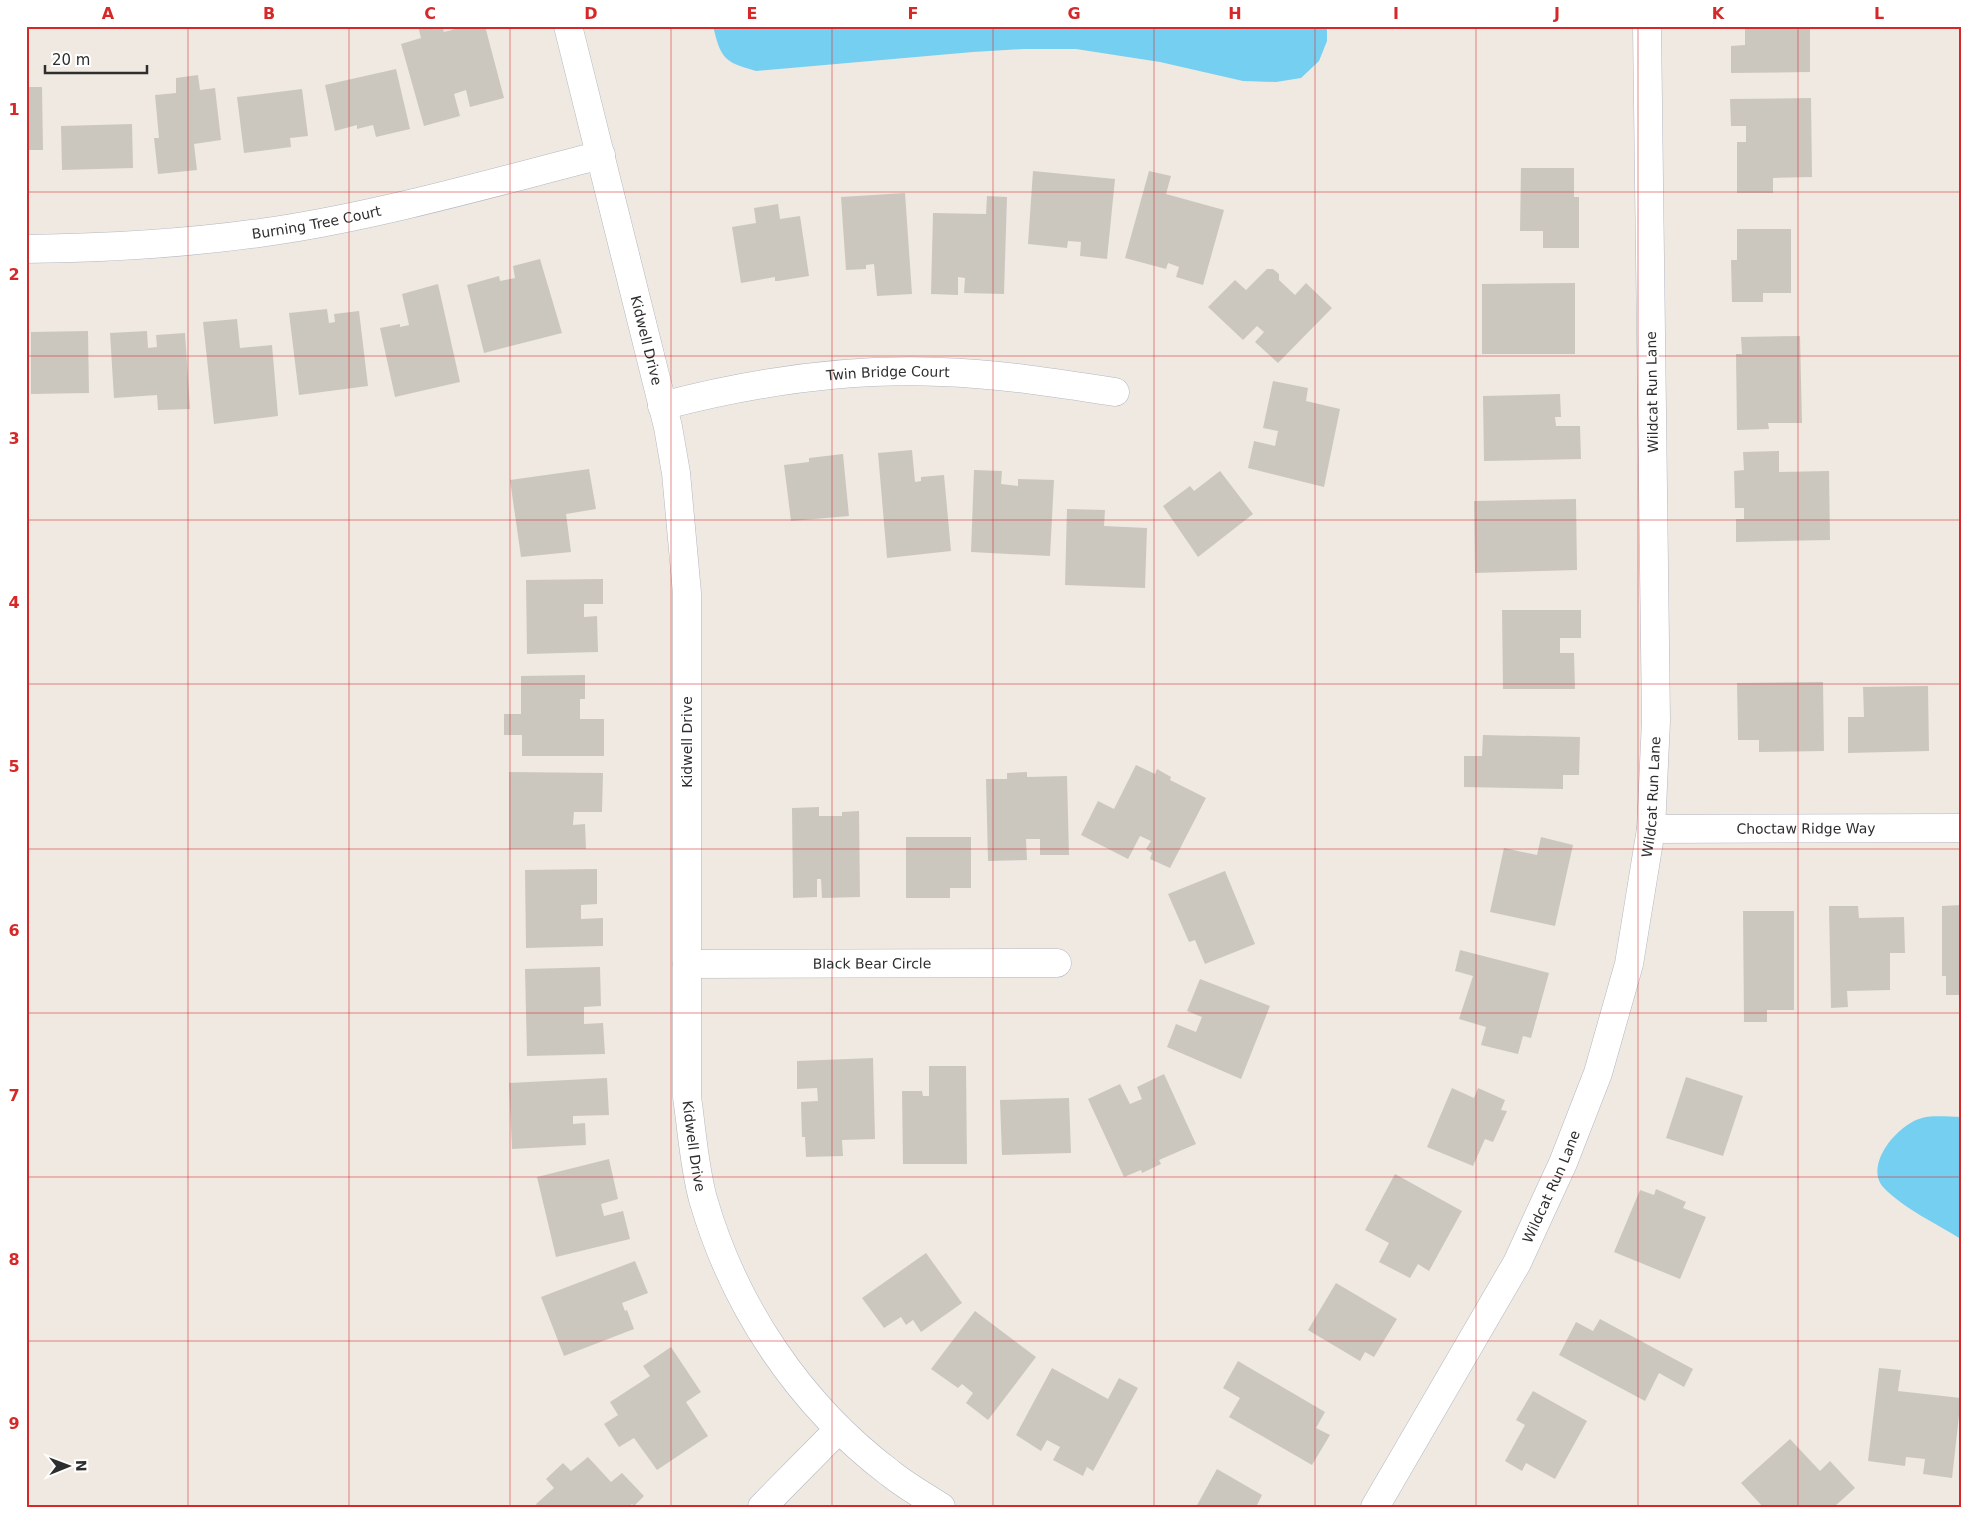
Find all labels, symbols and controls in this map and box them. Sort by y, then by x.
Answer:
text: A [102,4,115,23]
text: B [263,4,275,23]
text: C [424,4,436,23]
text: D [584,4,598,23]
text: E [747,4,757,23]
text: F [908,4,918,23]
text: G [1067,4,1081,23]
text: H [1228,4,1242,23]
text: I [1393,4,1399,23]
text: J [1553,4,1560,23]
text: K [1712,4,1725,23]
text: L [1874,4,1884,23]
scale bar [45,42,148,74]
text: 20 m [52,51,90,69]
text: 1 [8,100,20,119]
street label: Burning Tree Court [251,203,383,242]
text: 2 [8,265,20,284]
street label: Kidwell Drive [628,294,665,387]
street label: Wildcat Run Lane [1643,331,1661,453]
street label: Twin Bridge Court [825,363,950,384]
text: 3 [8,429,20,448]
text: 4 [8,593,20,612]
street label: Kidwell Drive [679,696,695,788]
street label: Wildcat Run Lane [1638,736,1663,859]
text: 5 [8,757,20,776]
street label: Choctaw Ridge Way [1736,820,1876,837]
text: 6 [8,921,20,940]
street label: Black Bear Circle [813,955,931,972]
text: 7 [8,1086,20,1105]
street label: Kidwell Drive [680,1100,709,1193]
street label: Wildcat Run Lane [1519,1128,1583,1246]
text: 8 [8,1250,20,1269]
text: 9 [8,1414,20,1433]
north arrow [42,1440,92,1490]
text: N [73,1460,89,1472]

